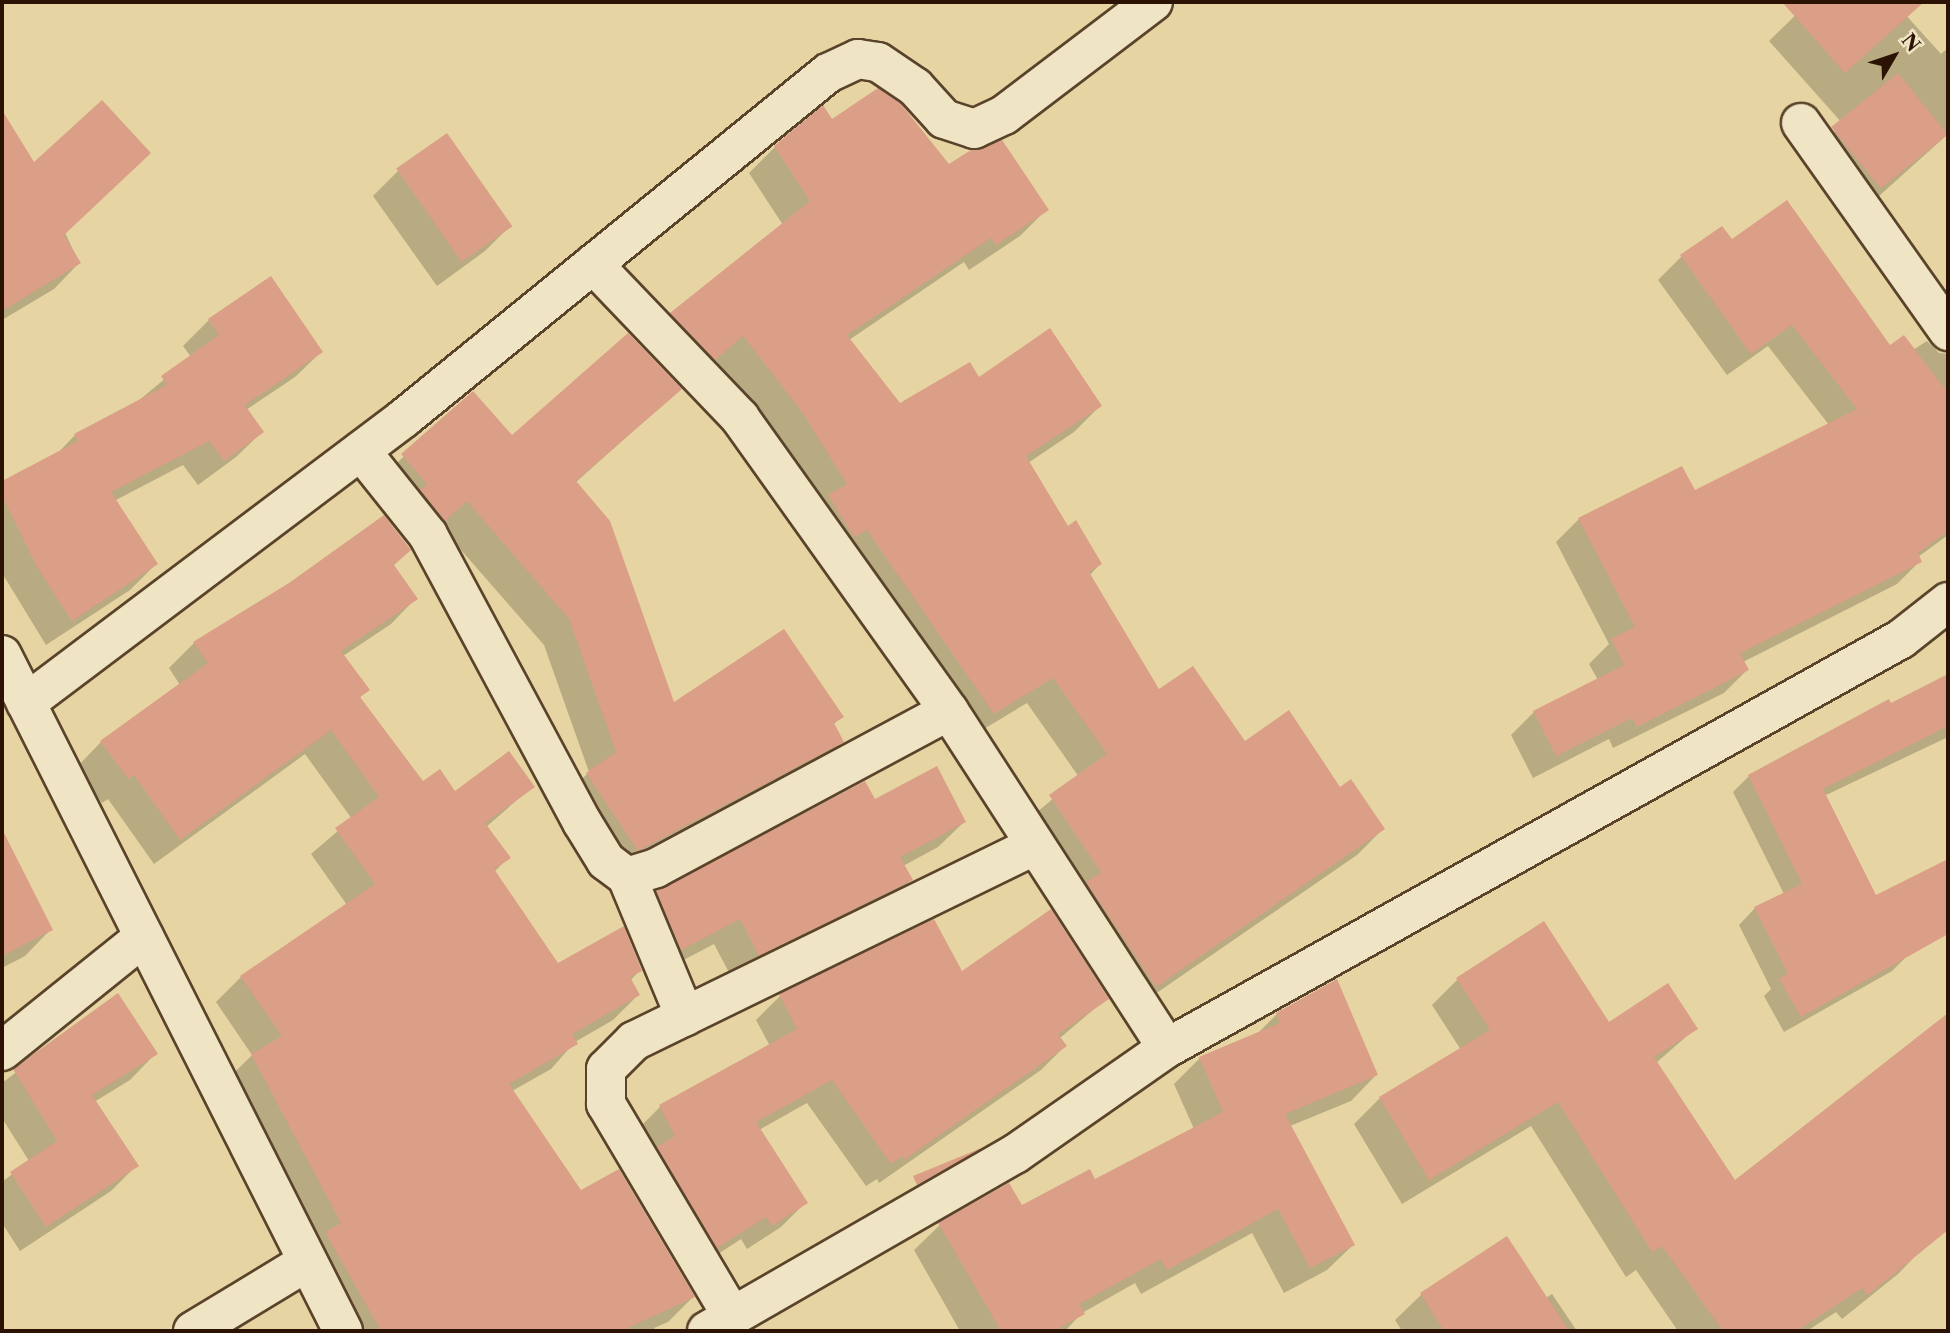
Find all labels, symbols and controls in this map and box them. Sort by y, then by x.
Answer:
north arrow [1859,21,1929,91]
text: N [1897,29,1925,56]

